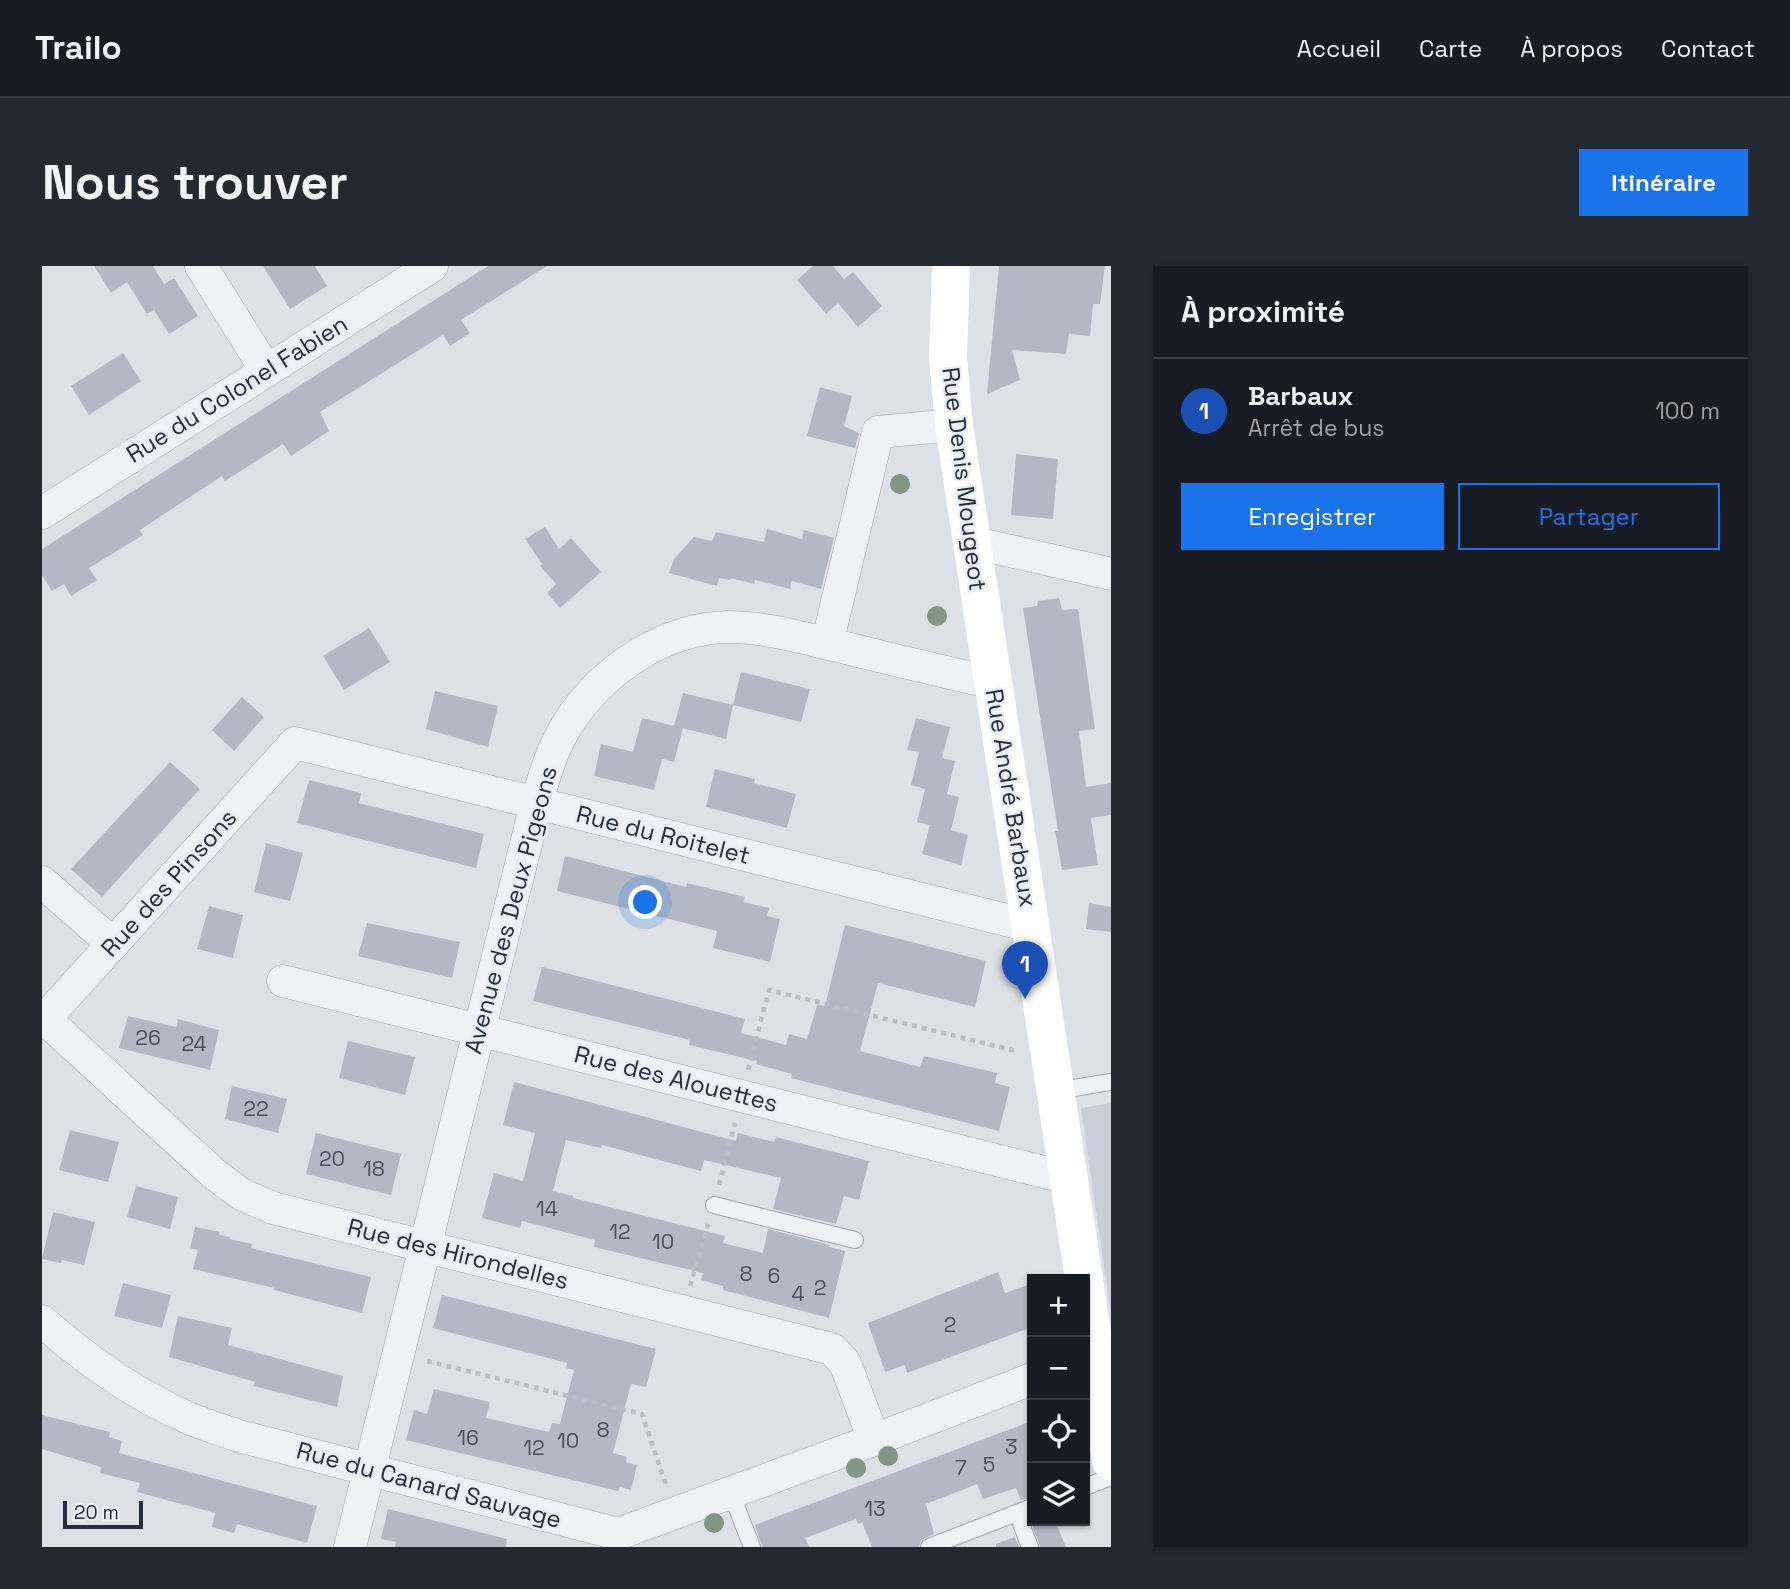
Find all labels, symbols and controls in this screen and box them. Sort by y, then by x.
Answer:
text: Trailo [35,27,122,69]
text: Accueil [1297,33,1381,64]
text: Carte [1419,33,1482,64]
text: À propos [1520,33,1623,64]
text: Contact [1661,33,1755,64]
button: Itinéraire [1579,149,1748,216]
text: Nous trouver [42,151,348,213]
text: À proximité [1181,292,1345,331]
street label: Rue du Colonel Fabien [120,308,353,469]
street label: Rue Denis Mougeot [935,365,994,593]
text: Barbaux [1248,379,1353,413]
text: 1 [1199,396,1209,426]
text: 100 m [1655,396,1720,426]
text: Arrêt de bus [1248,413,1384,443]
button: Enregistrer [1181,483,1444,550]
button: Partager [1458,483,1720,550]
street label: Rue André Barbaux [979,686,1044,909]
street label: Avenue des Deux Pigeons [457,763,564,1057]
street label: Rue du Roitelet [573,798,753,871]
street label: Rue des Pinsons [94,802,243,963]
your location [628,885,662,919]
pin: 1 [1002,941,1048,999]
house number: 26 [135,1024,161,1051]
house number: 24 [181,1030,207,1057]
street label: Rue des Alouettes [571,1038,781,1119]
house number: 22 [243,1095,269,1122]
house number: 20 [319,1145,345,1172]
house number: 18 [363,1155,385,1182]
house number: 14 [536,1195,558,1222]
street label: Rue des Hirondelles [344,1211,572,1296]
house number: 12 [609,1218,631,1245]
house number: 10 [652,1228,674,1255]
house number: 8 [739,1260,753,1287]
house number: 6 [768,1262,780,1289]
house number: 2 [814,1274,826,1301]
map controls [1027,1274,1090,1526]
button: + [1027,1274,1090,1337]
house number: 4 [791,1280,805,1307]
house number: 2 [944,1311,956,1338]
button: − [1027,1337,1090,1400]
button: locate [1027,1400,1090,1463]
house number: 8 [596,1416,610,1443]
house number: 16 [457,1424,479,1451]
house number: 10 [557,1427,579,1454]
house number: 3 [1005,1433,1017,1460]
street label: Rue du Canard Sauvage [293,1434,565,1535]
house number: 12 [523,1434,545,1461]
house number: 5 [983,1451,995,1478]
house number: 7 [955,1454,967,1481]
button: layers [1027,1463,1090,1526]
house number: 13 [864,1495,886,1522]
scale bar [63,1498,144,1530]
text: 20 m [74,1500,119,1525]

